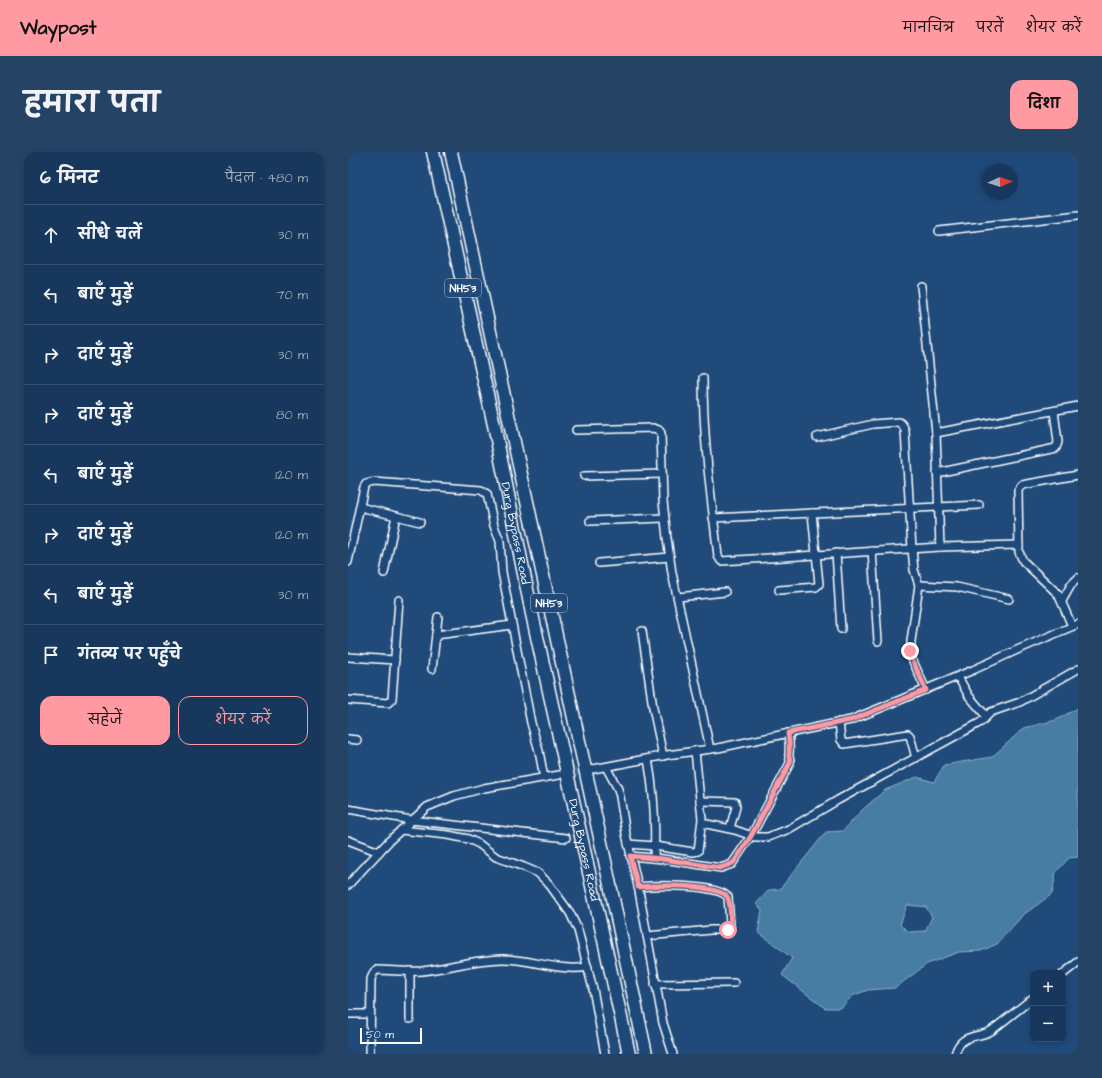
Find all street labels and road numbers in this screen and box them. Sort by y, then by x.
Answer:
road number: NH53 [445,279,481,297]
street label: Durg Bypass Road [497,481,534,586]
road number: NH53 [531,594,567,612]
street label: Durg Bypass Road [565,797,603,902]

